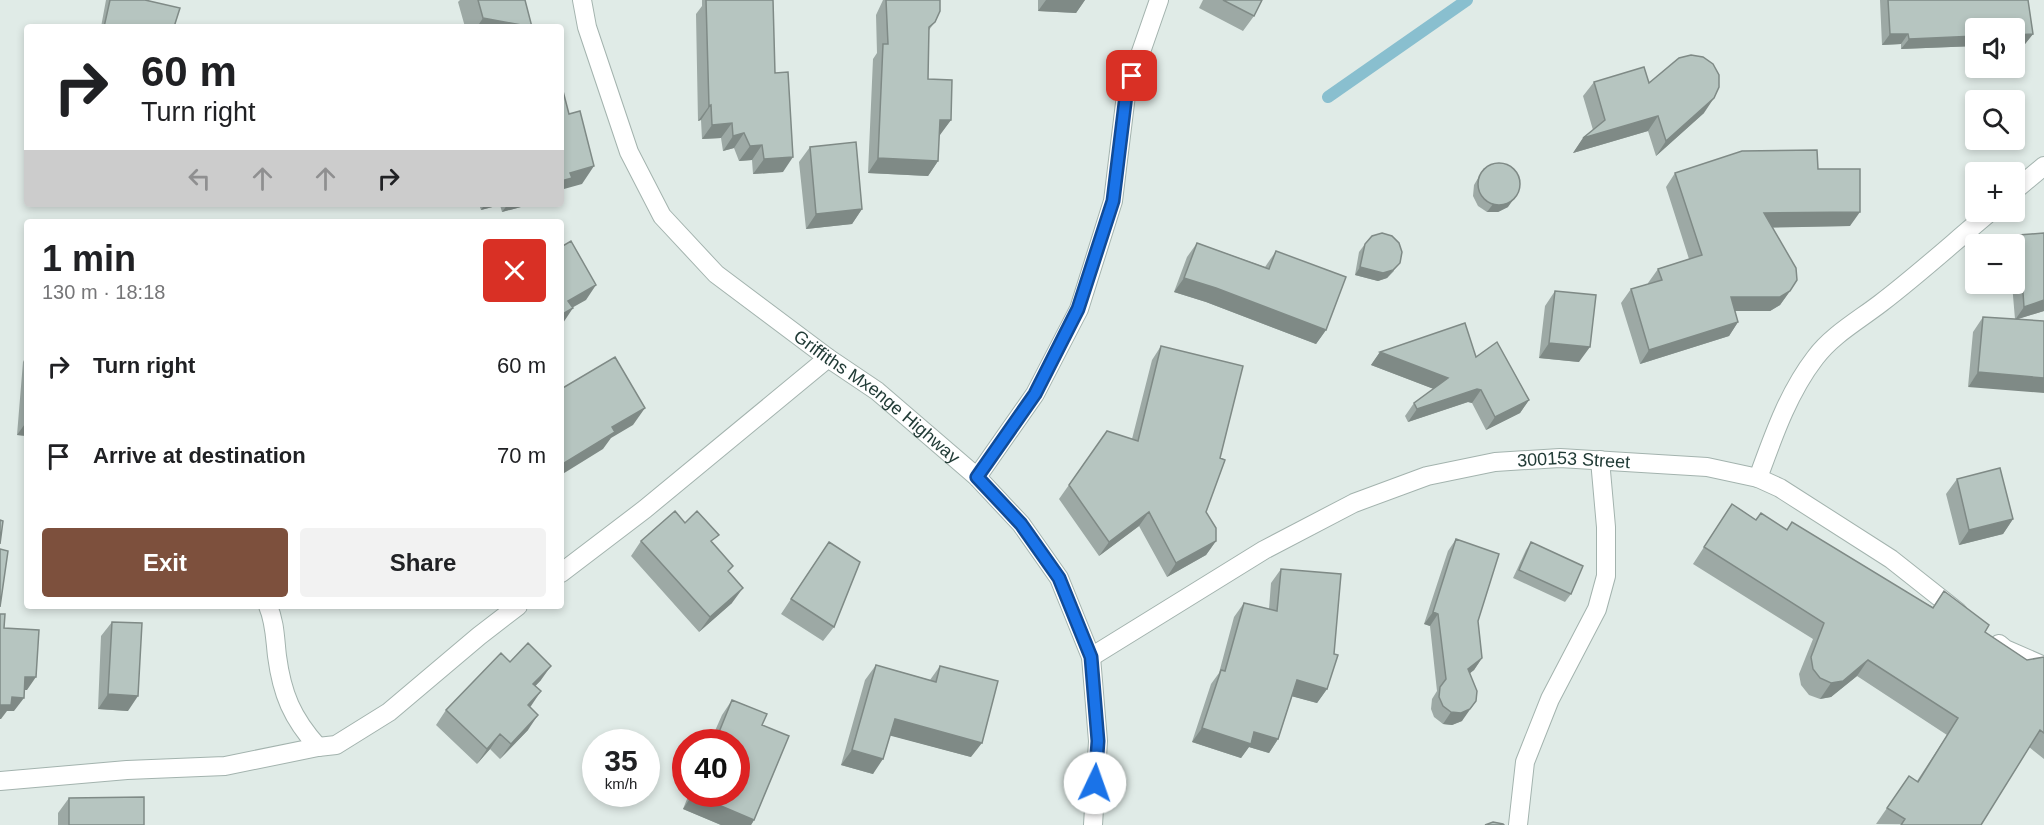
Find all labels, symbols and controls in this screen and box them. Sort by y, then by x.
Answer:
map controls [1965,18,2025,294]
button: sound [1965,18,2025,78]
icon: right [42,48,120,126]
text: 60 m [141,48,237,95]
pin [1106,50,1157,101]
icon: arrive [1115,59,1148,92]
button: search [1965,90,2025,150]
text: Turn right [141,97,256,127]
icon: left [183,162,216,195]
icon: ahead [246,162,279,195]
icon: ahead [309,162,342,195]
icon: right [372,162,405,195]
button: + [1965,162,2025,222]
button: − [1965,234,2025,294]
text: 1 min [42,238,136,279]
button: close [483,239,546,302]
text: 130 m · 18:18 [42,281,165,303]
street label: Griffiths Mxenge Highway [790,326,964,468]
icon: right [42,350,75,383]
text: Turn right [93,353,195,378]
text: 60 m [497,353,546,378]
icon: arrive [42,440,75,473]
text: Arrive at destination [93,443,306,468]
text: 70 m [497,443,546,468]
street label: 300153 Street [1517,448,1631,472]
button: Exit [42,528,288,597]
button: Share [300,528,546,597]
speed limit sign: 40 [672,729,750,807]
text: 35 [604,744,638,777]
position arrow [1063,751,1127,815]
text: km/h [605,775,637,792]

